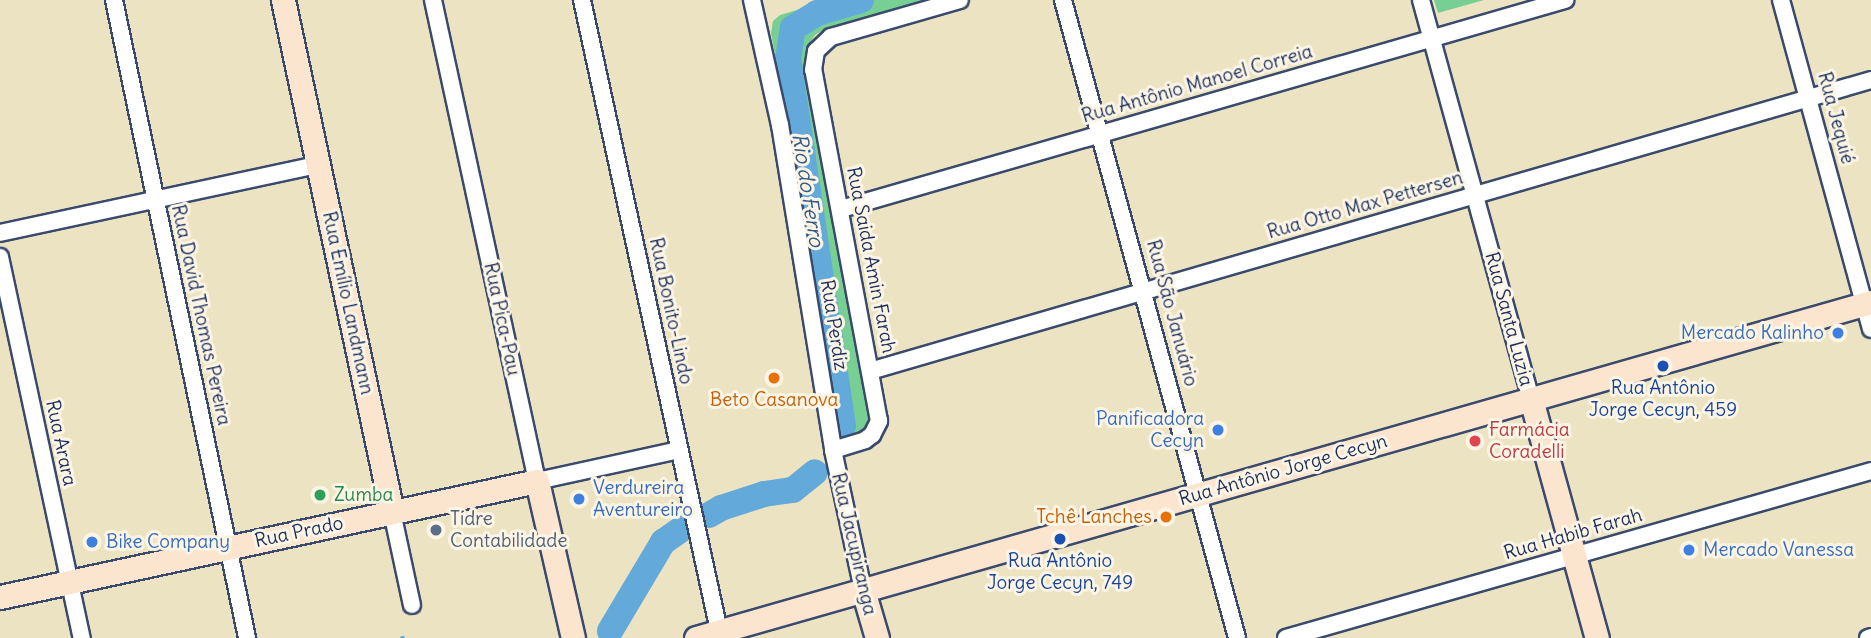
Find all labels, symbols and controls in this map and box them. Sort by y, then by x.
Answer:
street label: Rua Antônio Manoel Correia [1079,40,1315,128]
street label: Rua Jequié [1813,69,1859,167]
water label: Rio do Ferro [787,131,829,249]
street label: Rua Saida Amin Farah [842,165,900,355]
street label: Rua Otto Max Pettersen [1265,166,1465,244]
street label: Rua David Thomas Pereira [166,203,236,427]
street label: Rua Emílio Landmann [317,209,379,397]
street label: Rua Bonito-Lindo [644,236,698,386]
street label: Rua São Januário [1141,237,1203,389]
street label: Rua Santa Luzia [1480,250,1538,388]
street label: Rua Pica-Pau [479,260,525,378]
street label: Rua Perdiz [816,278,852,372]
place label: Mercado Kalinho [1681,322,1824,344]
marker: Mercado Kalinho [1830,325,1846,341]
marker: Rua Antônio Jorge Cecyn, 459 [1655,358,1671,374]
marker: Beto Casanova [766,370,782,386]
place label: Rua Antônio Jorge Cecyn, 459 [1589,377,1737,421]
place label: Beto Casanova [710,389,838,411]
street label: Rua Arara [41,398,81,488]
place label: Panificadora Cecyn [1096,408,1204,452]
place label: Farmácia Coradelli [1489,419,1570,463]
marker: Panificadora Cecyn [1210,422,1226,438]
street label: Rua Antônio Jorge Cecyn [1176,429,1390,511]
marker: Farmácia Coradelli [1467,433,1483,449]
street label: Rua Jacupiranga [827,471,881,617]
place label: Verdureira Aventureiro [593,477,693,521]
place label: Zumba [334,484,393,506]
marker: Zumba [312,487,328,503]
marker: Verdureira Aventureiro [571,491,587,507]
street label: Rua Habib Farah [1501,503,1645,565]
place label: Tchê Lanches [1036,506,1152,528]
place label: Tidre Contabilidade [450,508,568,552]
marker: Tchê Lanches [1158,509,1174,525]
street label: Rua Prado [253,511,345,553]
marker: Tidre Contabilidade [428,522,444,538]
place label: Bike Company [106,531,230,553]
marker: Rua Antônio Jorge Cecyn, 749 [1052,531,1068,547]
marker: Bike Company [84,534,100,550]
place label: Mercado Vanessa [1703,539,1854,561]
marker: Mercado Vanessa [1681,542,1697,558]
place label: Rua Antônio Jorge Cecyn, 749 [987,550,1133,594]

